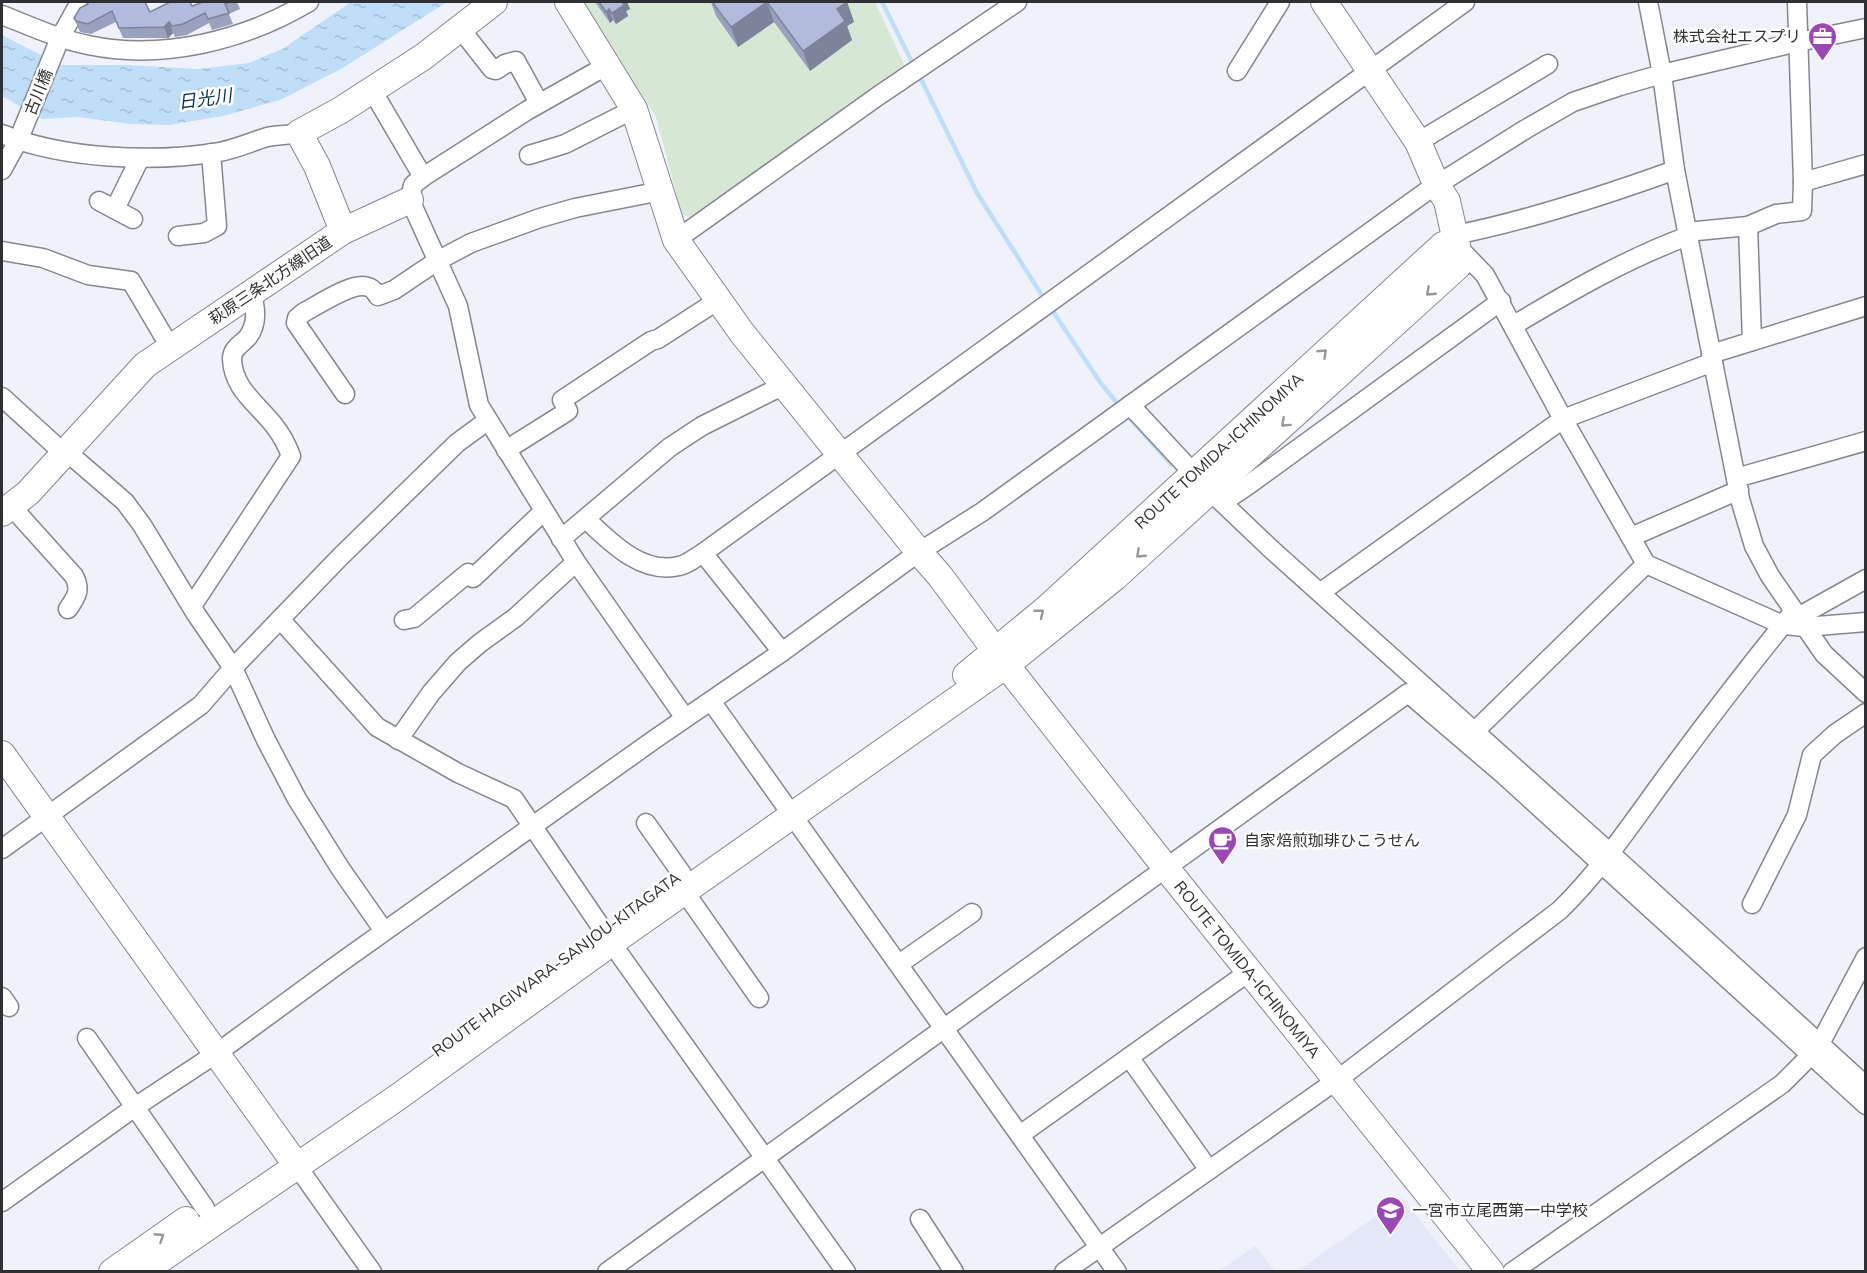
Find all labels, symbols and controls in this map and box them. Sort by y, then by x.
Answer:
office icon: 株式会社エスプリ [1806,20,1838,62]
place label: 株式会社エスプリ [1673,26,1801,46]
street label: 古川橋 [20,66,56,118]
water label: 日光川 [177,83,235,114]
street label: 萩原三条北方線旧道 [205,231,335,329]
one-way arrow [1426,285,1436,296]
one-way arrow [1316,350,1327,361]
street label: ROUTE TOMIDA-ICHINOMIYA [1130,368,1307,533]
one-way arrow [1281,416,1292,427]
one-way arrow [1137,546,1148,557]
one-way arrow [1034,610,1045,621]
cafe icon: 自家焙煎珈琲ひこうせん [1207,824,1239,866]
place label: 自家焙煎珈琲ひこうせん [1244,830,1420,850]
street label: ROUTE HAGIWARA-SANJOU-KITAGATA [428,867,684,1061]
street label: ROUTE TOMIDA-ICHINOMIYA [1170,877,1325,1062]
school or university icon: 一宮市立尾西第一中学校 [1375,1194,1407,1236]
place label: 一宮市立尾西第一中学校 [1412,1200,1588,1220]
one-way arrow [153,1234,164,1245]

